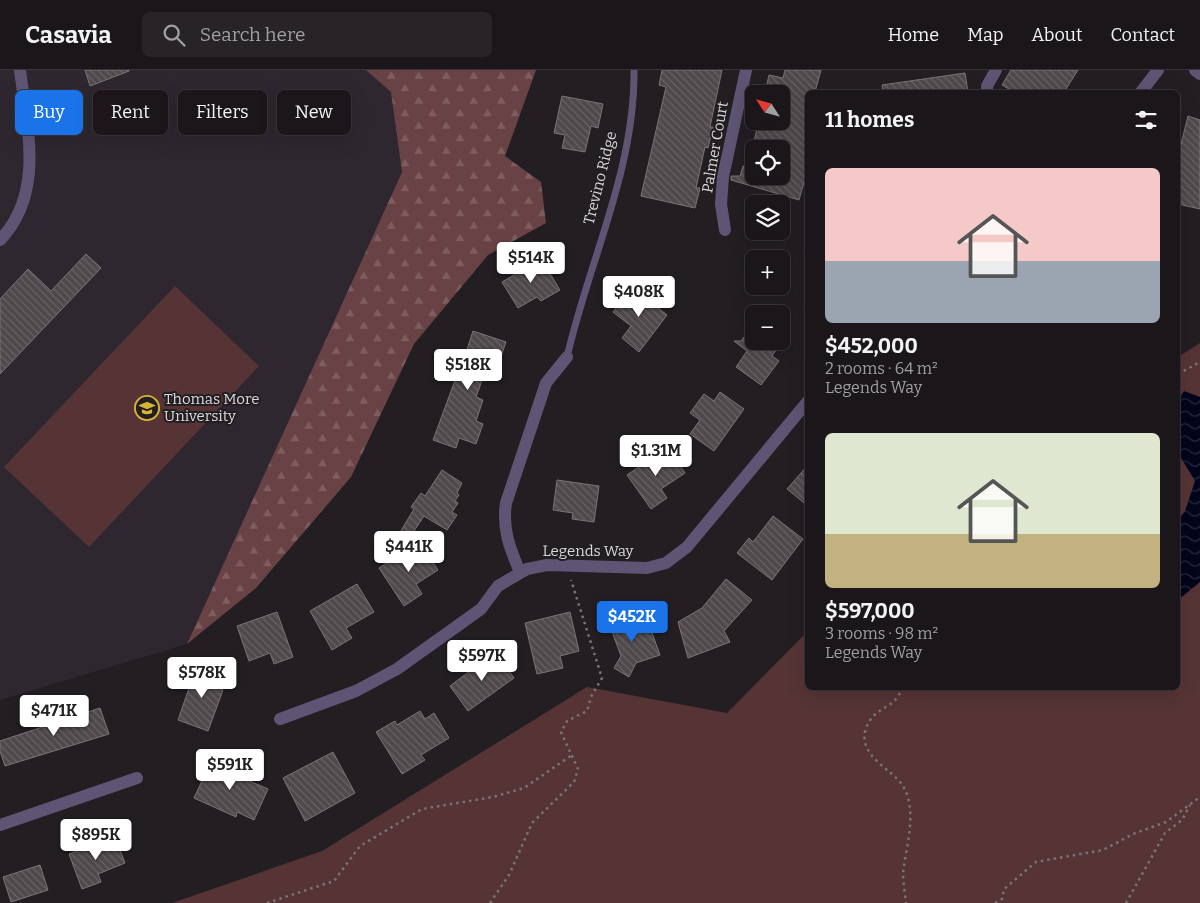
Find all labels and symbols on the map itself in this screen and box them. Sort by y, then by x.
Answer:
north arrow [745,85,790,130]
street label: Palmer Court [698,99,732,194]
street label: Trevino Ridge [580,130,620,226]
pin: $514K [496,242,566,284]
pin: $408K [604,276,674,318]
pin: $518K [433,348,503,391]
place label: Thomas More University [164,390,259,425]
school or university icon: Thomas More University [134,395,160,421]
pin: $1.31M [615,434,697,477]
pin: $441K [374,530,444,573]
street label: Legends Way [542,542,634,560]
pin: $452K [597,600,667,643]
pin: $597K [447,640,517,682]
pin: $578K [167,656,237,699]
pin: $471K [19,694,89,737]
pin: $591K [195,748,265,791]
pin: $895K [61,818,131,861]

